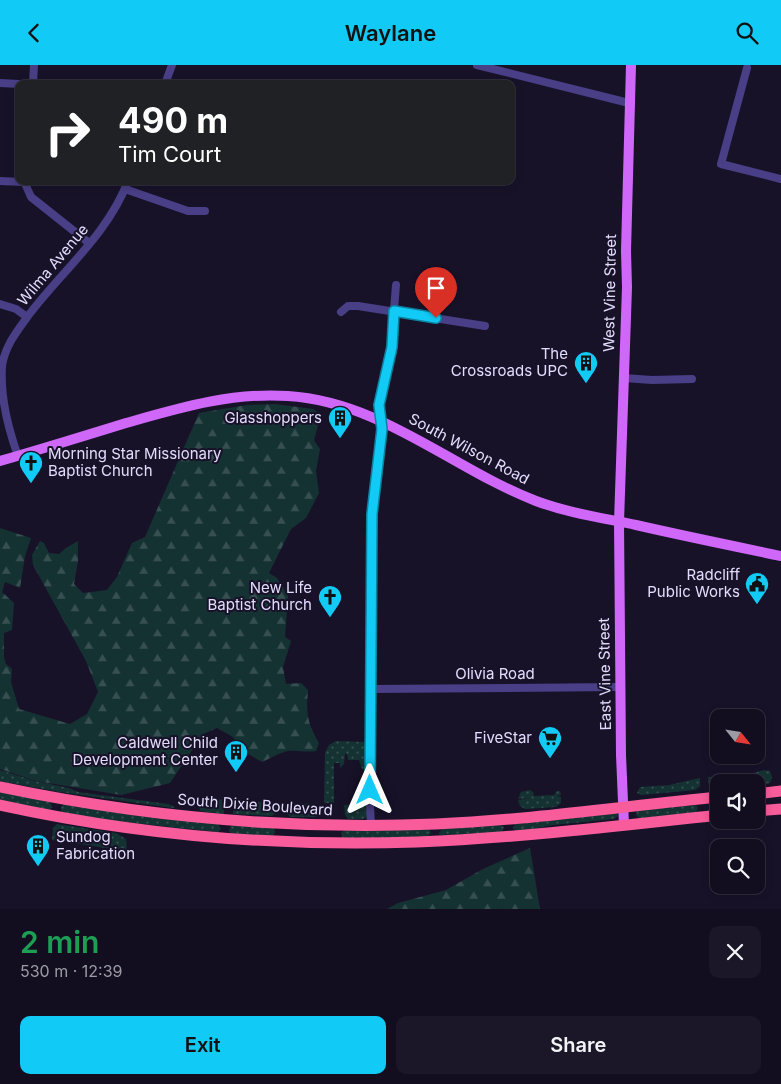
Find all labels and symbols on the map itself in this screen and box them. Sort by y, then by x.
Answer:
street label: Wilma Avenue [13,220,92,309]
street label: West Vine Street [599,234,620,352]
pin [415,267,457,318]
place label: The Crossroads UPC [451,344,568,380]
building icon: The Crossroads UPC [573,350,599,384]
building icon: Glasshoppers [327,405,353,439]
place label: Glasshoppers [224,408,322,427]
street label: South Wilson Road [406,409,533,488]
place label: Morning Star Missionary Baptist Church [48,444,222,480]
church icon: Morning Star Missionary Baptist Church [18,450,44,484]
place label: Radcliff Public Works [647,565,740,601]
public building icon: Radcliff Public Works [744,571,770,605]
place label: New Life Baptist Church [207,578,312,614]
church icon: New Life Baptist Church [317,584,343,618]
street label: East Vine Street [594,617,615,730]
street label: Olivia Road [455,664,535,683]
north arrow [710,709,765,764]
supermarket icon: FiveStar [537,725,563,759]
place label: FiveStar [474,728,532,747]
place label: Caldwell Child Development Center [72,733,218,769]
building icon: Caldwell Child Development Center [223,739,249,773]
position arrow [343,763,395,815]
street label: South Dixie Boulevard [177,790,333,819]
place label: Sundog Fabrication [56,827,135,863]
building icon: Sundog Fabrication [25,833,51,867]

